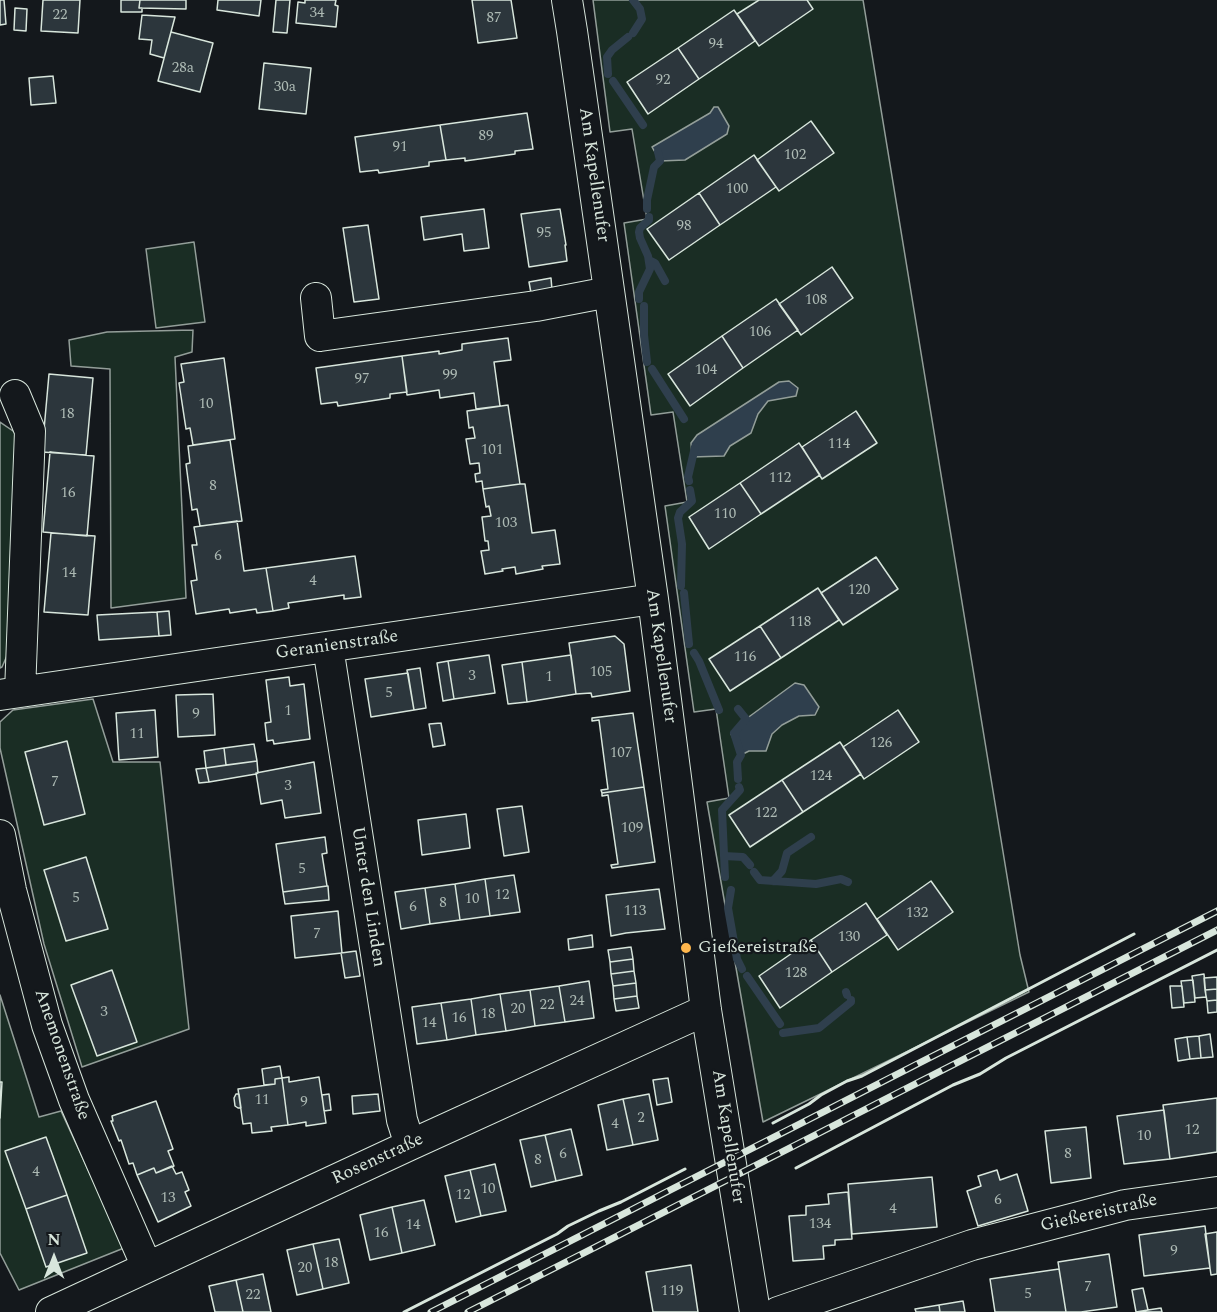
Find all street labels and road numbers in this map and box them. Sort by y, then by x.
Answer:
street label: Am Kapellenufer [573,106,613,244]
street label: Am Kapellenufer [640,587,680,725]
street label: Geranienstraße [274,627,400,665]
street label: Unter den Linden [345,825,389,969]
street label: Anemonenstraße [28,987,94,1123]
street label: Am Kapellenufer [706,1068,748,1206]
street label: Rosenstraße [329,1129,427,1191]
street label: Gießereistraße [1038,1190,1160,1238]

